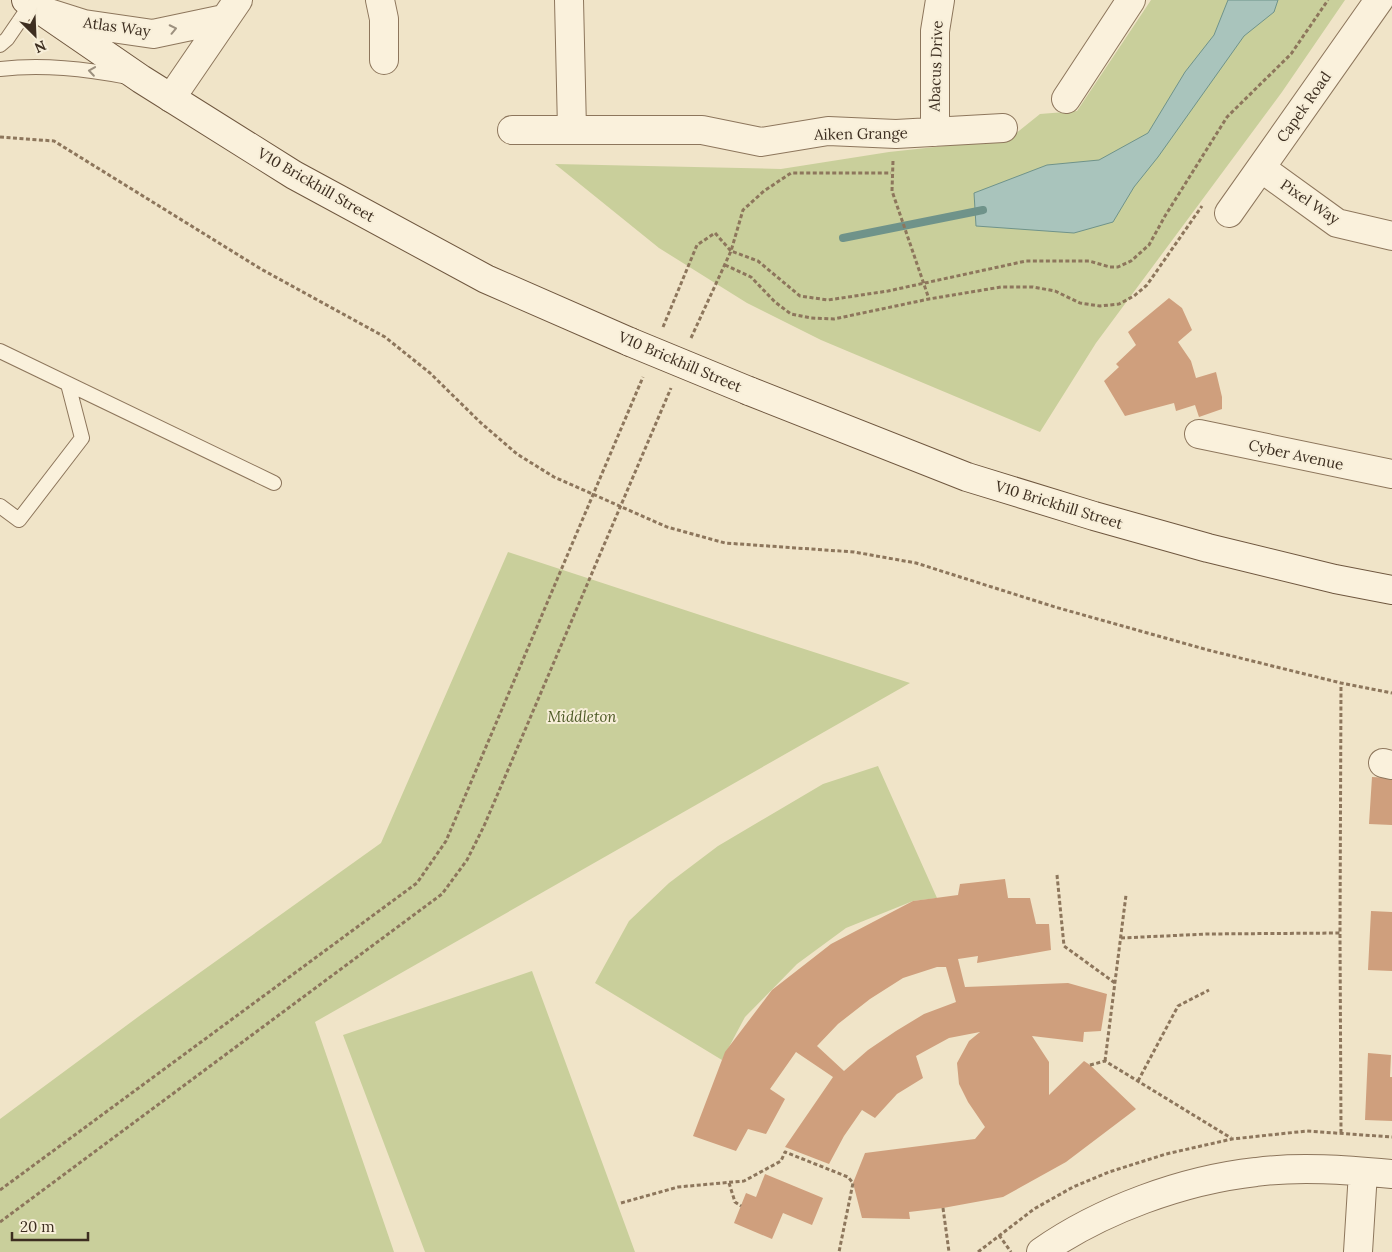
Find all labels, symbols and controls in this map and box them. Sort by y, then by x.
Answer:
north arrow [10,10,60,60]
street label: Atlas Way [81,12,152,41]
street label: Abacus Drive [924,20,947,113]
one-way arrow [169,25,178,35]
text: N [32,36,49,57]
one-way arrow [88,66,96,77]
street label: Capek Road [1272,68,1335,146]
street label: Aiken Grange [813,123,908,144]
street label: V10 Brickhill Street [253,143,378,226]
street label: Pixel Way [1277,175,1344,228]
street label: V10 Brickhill Street [615,327,745,396]
street label: Cyber Avenue [1247,435,1345,474]
street label: V10 Brickhill Street [992,476,1125,533]
park label: Middleton [547,707,617,726]
scale bar [12,1210,89,1242]
text: 20 m [20,1217,55,1236]

